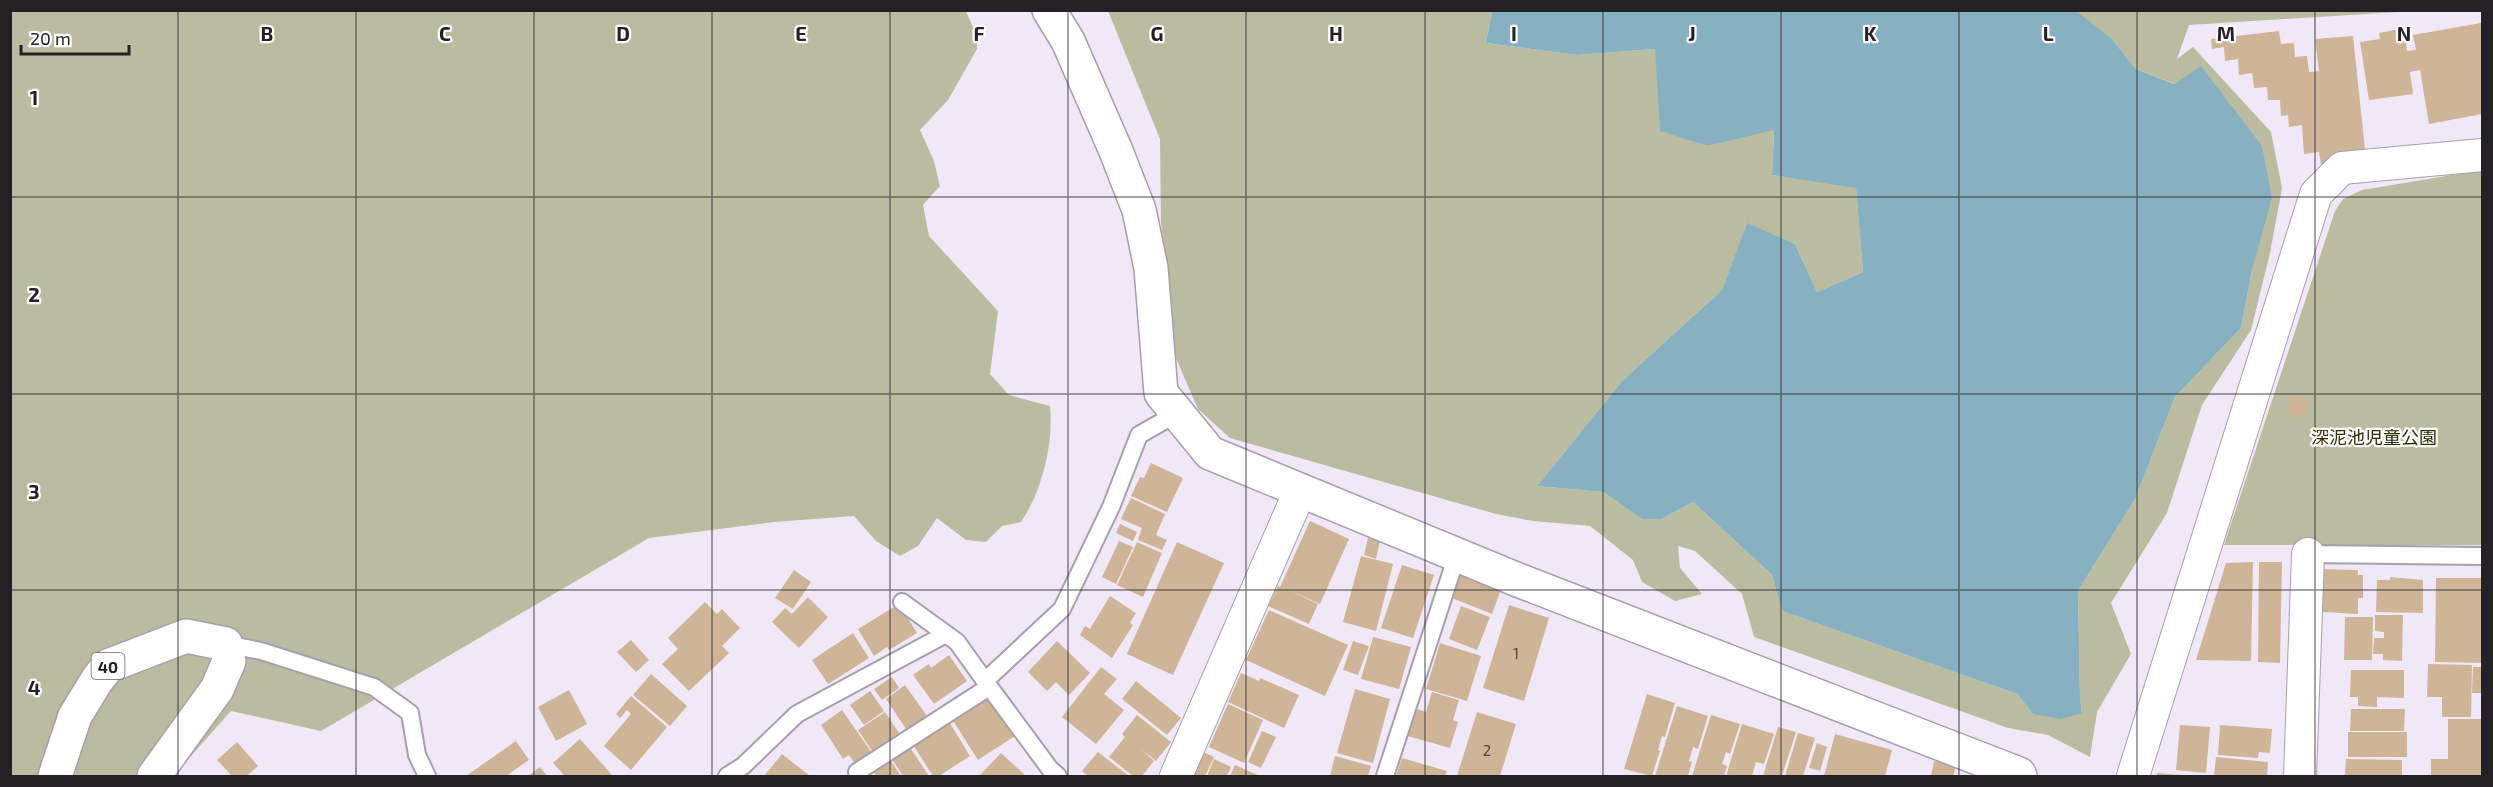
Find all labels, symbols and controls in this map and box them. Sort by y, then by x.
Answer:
scale bar [21,18,129,56]
text: B [261,21,273,45]
text: C [439,21,451,45]
text: D [616,21,630,45]
text: E [795,21,807,45]
text: F [973,21,985,45]
text: G [1151,21,1163,45]
text: H [1329,21,1343,45]
text: I [1511,21,1517,45]
text: J [1688,21,1696,45]
text: K [1864,21,1877,45]
text: L [2043,21,2054,45]
text: M [2217,21,2235,45]
text: N [2397,21,2411,45]
text: 20 m [30,27,71,49]
text: 1 [30,85,38,109]
text: 2 [28,282,40,306]
park label: 深泥池児童公園 [2311,426,2437,448]
text: 3 [28,479,40,503]
house number: 1 [1513,644,1519,662]
road number: 40 [92,653,124,679]
text: 4 [28,675,41,699]
house number: 2 [1483,741,1491,759]

